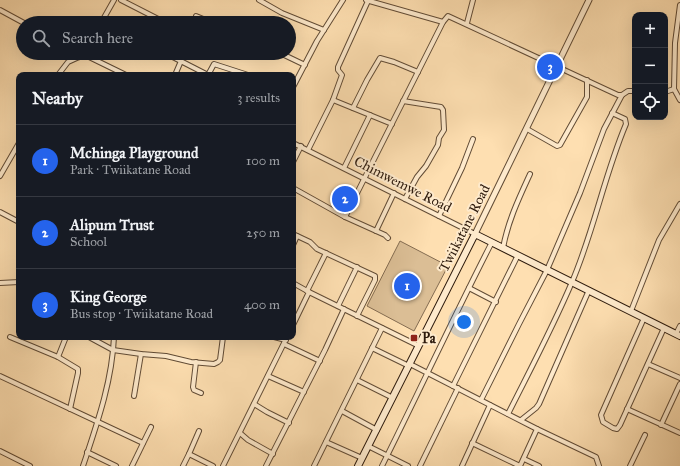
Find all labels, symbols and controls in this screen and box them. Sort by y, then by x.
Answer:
map controls [632,12,668,120]
button: + [632,12,668,48]
search box [16,16,296,60]
icon: search [30,27,52,49]
text: Search here [62,29,133,47]
button: − [632,48,668,84]
pin: 3 [537,52,563,82]
button: locate [632,84,668,120]
text: Nearby [32,88,83,109]
text: 3 results [237,90,280,106]
text: Mchinga Playground [70,144,198,162]
text: 1 [42,153,48,169]
text: 100 m [246,153,280,169]
street label: Chimwemwe Road [351,153,454,216]
text: Park · Twiikatane Road [70,162,191,178]
street label: Twiikatane Road [435,182,494,275]
pin: 2 [332,184,358,214]
text: Alipum Trust [70,216,154,234]
text: 2 [42,225,48,241]
text: 250 m [246,225,280,241]
text: School [70,234,107,250]
pin: 1 [394,271,420,301]
text: King George [70,288,147,306]
text: 3 [42,297,48,313]
text: 400 m [244,297,280,313]
text: Bus stop · Twiikatane Road [70,306,213,322]
your location [454,312,474,332]
place label: Pa [422,330,437,347]
marker: Pa [409,333,419,343]

